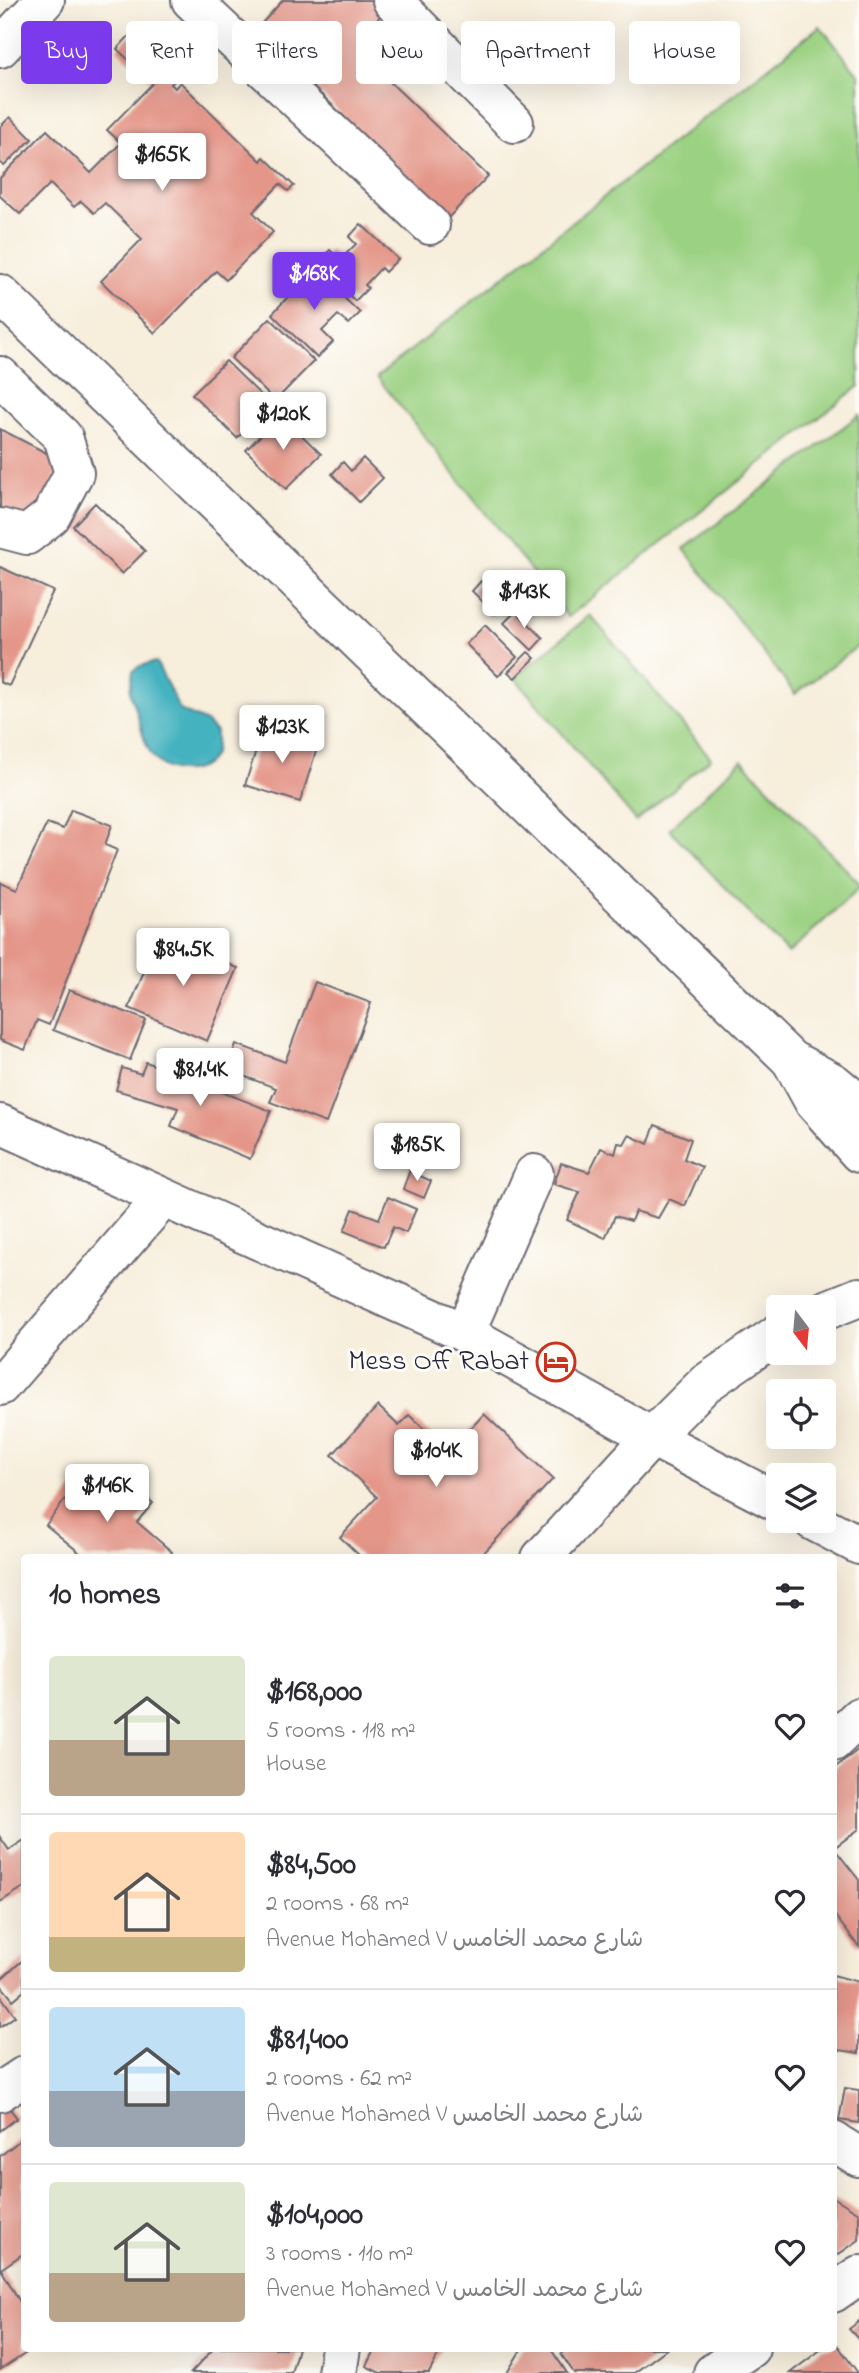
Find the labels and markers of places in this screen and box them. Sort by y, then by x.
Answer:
pin: $165K [113,134,211,193]
pin: $168K [265,252,363,312]
pin: $120K [234,392,332,452]
pin: $143K [475,570,573,630]
pin: $123K [233,706,331,765]
pin: $84.5K [126,928,240,988]
pin: $81.4K [143,1048,257,1108]
pin: $185K [368,1124,466,1183]
hotel icon: Mess Off Rabat [535,1341,577,1383]
place label: Mess Off Rabat [349,1342,529,1383]
pin: $104K [387,1430,485,1489]
pin: $146K [58,1464,156,1524]

